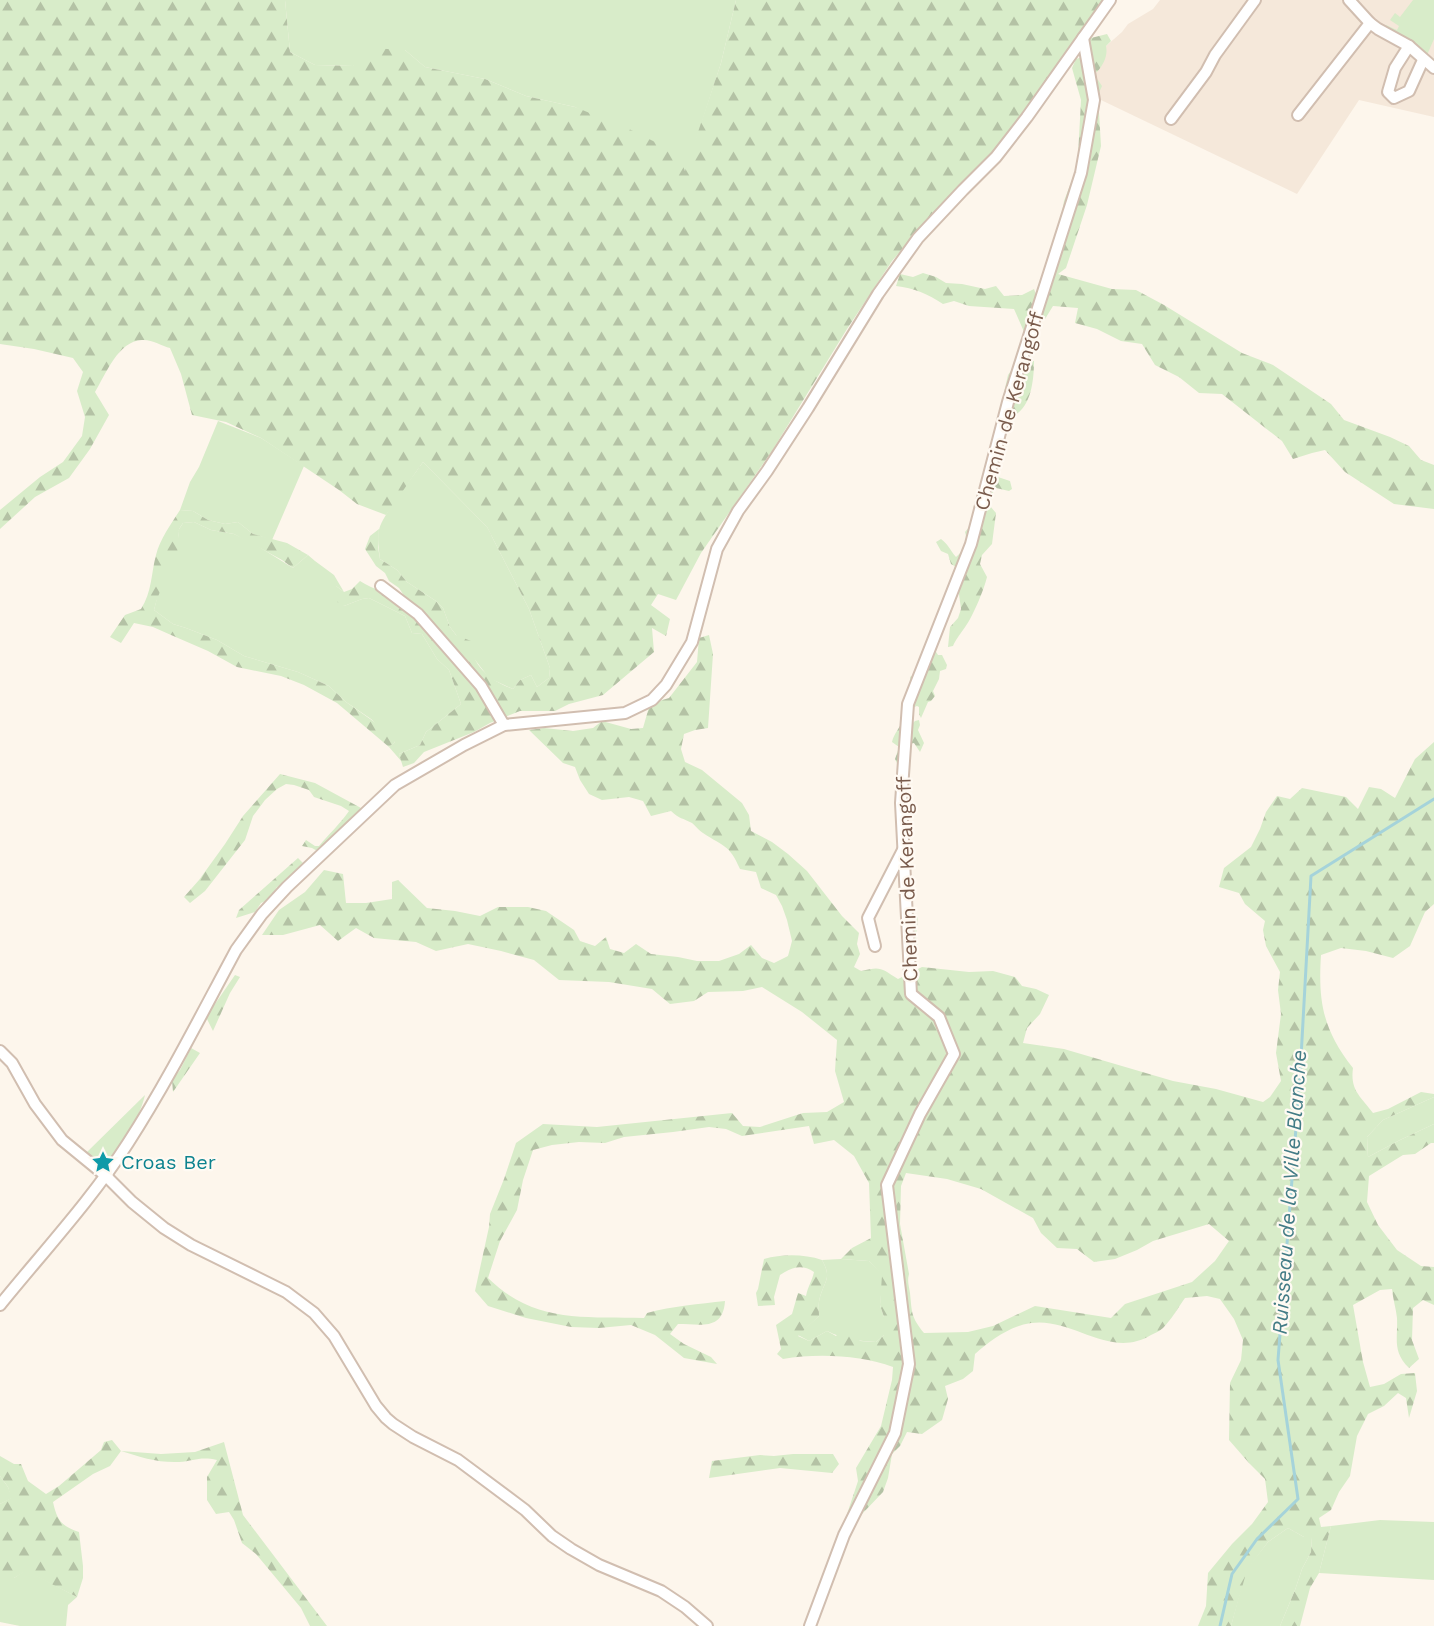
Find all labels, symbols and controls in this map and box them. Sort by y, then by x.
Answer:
street label: Chemin de Kerangoff [969,309,1049,513]
street label: Chemin de Kerangoff [891,776,923,982]
water label: Ruisseau de la Ville Blanche [1267,1049,1311,1335]
place icon: Croas Ber [90,1149,116,1175]
place label: Croas Ber [121,1150,216,1174]

